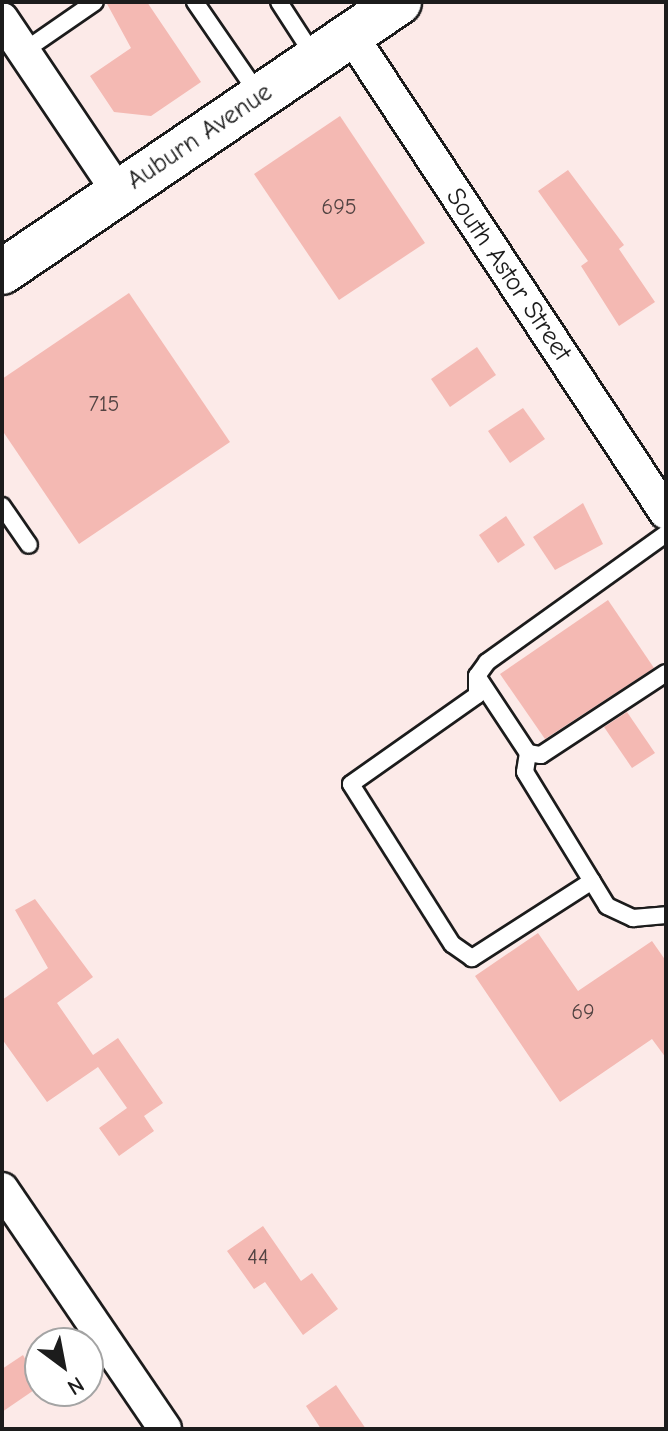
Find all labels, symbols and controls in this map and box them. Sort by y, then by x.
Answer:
street label: Auburn Avenue [122,77,278,197]
street label: South Astor Street [439,183,577,367]
house number: 695 [321,195,357,221]
house number: 715 [88,392,120,418]
house number: 69 [571,1000,595,1026]
house number: 44 [247,1245,269,1271]
north arrow [24,1327,104,1407]
text: N [63,1371,89,1400]

